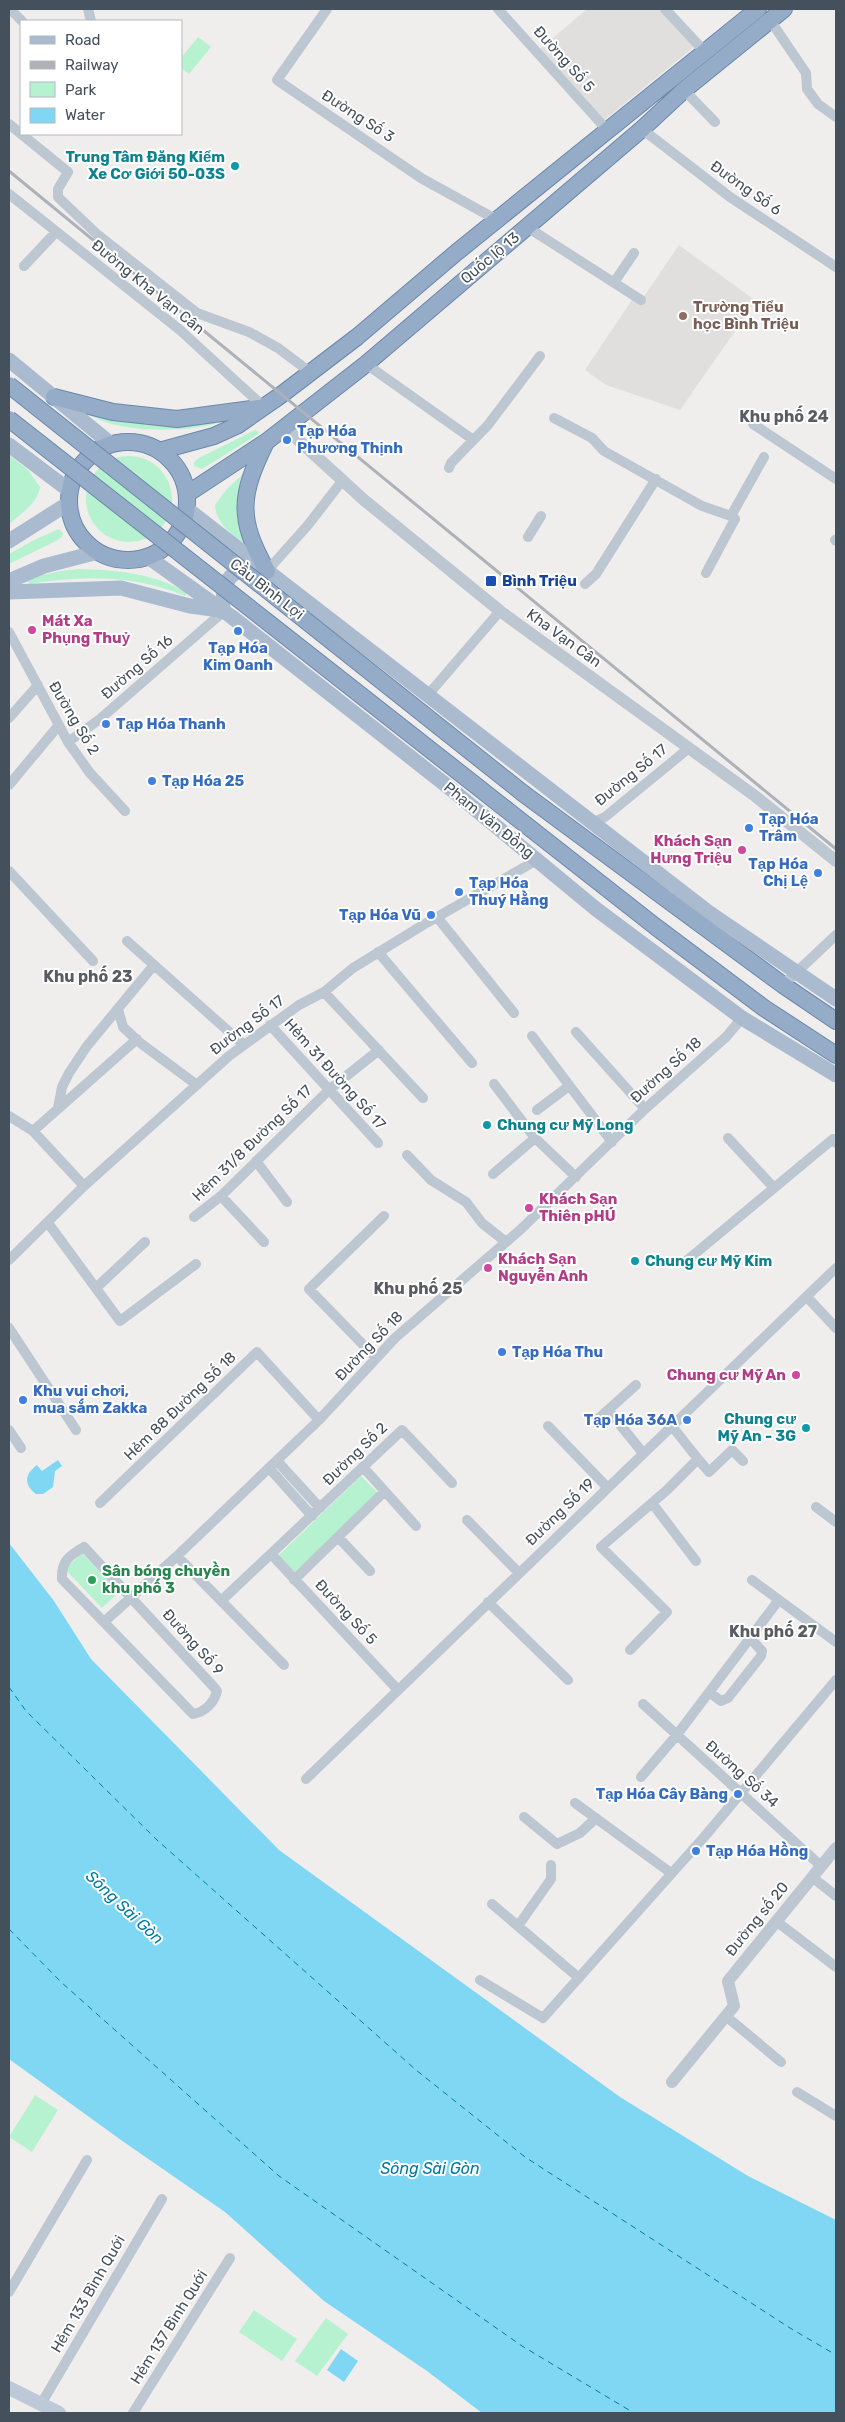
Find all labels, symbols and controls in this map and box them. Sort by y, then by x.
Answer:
legend [20,20,182,135]
street label: Đường Số 5 [530,22,599,96]
text: Road [65,31,101,49]
text: Railway [65,56,119,74]
text: Park [65,81,96,99]
street label: Đường Số 3 [318,86,398,146]
text: Water [65,106,105,124]
place label: Trung Tâm Đăng Kiểm Xe Cơ Giới 50-03S [65,148,225,183]
street label: Đường Số 6 [707,157,785,219]
marker: Trung Tâm Đăng Kiểm Xe Cơ Giới 50-03S [229,160,241,172]
street label: Quốc lộ 13 [457,228,523,288]
street label: Đường Kha Vạn Cân [88,236,208,338]
place label: Trường Tiểu học Bình Triệu [693,298,799,333]
marker: Trường Tiểu học Bình Triệu [677,310,689,322]
district label: Khu phố 24 [739,405,829,426]
place label: Tạp Hóa Phương Thịnh [297,422,403,457]
marker: Tạp Hóa Phương Thịnh [281,434,293,446]
street label: Cầu Bình Lợi [227,555,308,623]
place label: Bình Triệu [502,572,577,590]
marker: Bình Triệu [484,574,498,588]
street label: Kha Vạn Cân [523,605,605,671]
place label: Mát Xa Phụng Thuỷ [42,612,131,647]
marker: Mát Xa Phụng Thuỷ [26,624,38,636]
marker: Tạp Hóa Kim Oanh [232,625,244,637]
street label: Đường Số 16 [97,631,177,703]
place label: Tạp Hóa Kim Oanh [203,639,273,674]
street label: Đường Số 2 [45,678,103,758]
place label: Tạp Hóa Thanh [116,715,226,733]
marker: Tạp Hóa Thanh [100,718,112,730]
street label: Đường Số 17 [591,740,671,810]
place label: Tạp Hóa 25 [162,772,245,790]
marker: Tạp Hóa 25 [146,775,158,787]
street label: Phạm Văn Đồng [440,778,538,862]
place label: Tạp Hóa Trâm [759,810,819,845]
marker: Tạp Hóa Trâm [743,822,755,834]
place label: Khách Sạn Hưng Triệu [650,832,732,867]
marker: Khách Sạn Hưng Triệu [736,844,748,856]
place label: Tạp Hóa Chị Lệ [748,855,808,890]
marker: Tạp Hóa Chị Lệ [812,867,824,879]
place label: Tạp Hóa Thuý Hằng [469,874,549,909]
marker: Tạp Hóa Thuý Hằng [453,886,465,898]
place label: Tạp Hóa Vũ [339,906,421,924]
marker: Tạp Hóa Vũ [425,909,437,921]
district label: Khu phố 23 [43,965,133,986]
street label: Đường Số 17 [206,991,288,1059]
street label: Hẻm 31 Đường Số 17 [281,1015,390,1133]
street label: Đường Số 18 [627,1033,705,1107]
street label: Hẻm 31/8 Đường Số 17 [188,1081,316,1205]
place label: Chung cư Mỹ Long [497,1116,634,1134]
marker: Chung cư Mỹ Long [481,1119,493,1131]
place label: Khách Sạn Thiên pHÚ [539,1190,617,1225]
marker: Khách Sạn Thiên pHÚ [523,1202,535,1214]
place label: Khách Sạn Nguyễn Anh [498,1250,588,1285]
place label: Chung cư Mỹ Kim [645,1252,772,1270]
marker: Chung cư Mỹ Kim [629,1255,641,1267]
marker: Khách Sạn Nguyễn Anh [482,1262,494,1274]
district label: Khu phố 25 [373,1277,463,1298]
street label: Đường Số 18 [331,1307,407,1384]
place label: Tạp Hóa Thu [512,1343,603,1361]
marker: Tạp Hóa Thu [496,1346,508,1358]
street label: Hẻm 88 Đường Số 18 [120,1348,240,1464]
place label: Chung cư Mỹ An [667,1366,786,1384]
marker: Chung cư Mỹ An [790,1369,802,1381]
place label: Khu vui chơi, mua sắm Zakka [33,1382,147,1417]
marker: Khu vui chơi, mua sắm Zakka [17,1394,29,1406]
place label: Chung cư Mỹ An - 3G [718,1410,796,1445]
place label: Tạp Hóa 36A [584,1411,677,1429]
marker: Tạp Hóa 36A [681,1414,693,1426]
street label: Đường Số 2 [319,1419,391,1489]
marker: Chung cư Mỹ An - 3G [800,1422,812,1434]
street label: Đường Số 19 [522,1474,598,1549]
place label: Sân bóng chuyền khu phố 3 [102,1561,230,1597]
marker: Sân bóng chuyền khu phố 3 [86,1574,98,1586]
street label: Đường Số 5 [311,1576,381,1648]
street label: Đường Số 9 [159,1605,228,1679]
district label: Khu phố 27 [729,1620,817,1641]
street label: Đường Số 34 [702,1736,782,1811]
place label: Tạp Hóa Cây Bàng [596,1785,728,1803]
marker: Tạp Hóa Cây Bàng [732,1788,744,1800]
place label: Tạp Hóa Hồng [706,1841,808,1860]
marker: Tạp Hóa Hồng [690,1845,702,1857]
water label: Sông Sài Gòn [82,1867,167,1948]
street label: Đường số 20 [721,1878,792,1960]
water label: Sông Sài Gòn [380,2159,480,2178]
street label: Hẻm 133 Bình Quới [47,2232,129,2356]
street label: Hẻm 137 Bình Quới [127,2267,211,2387]

